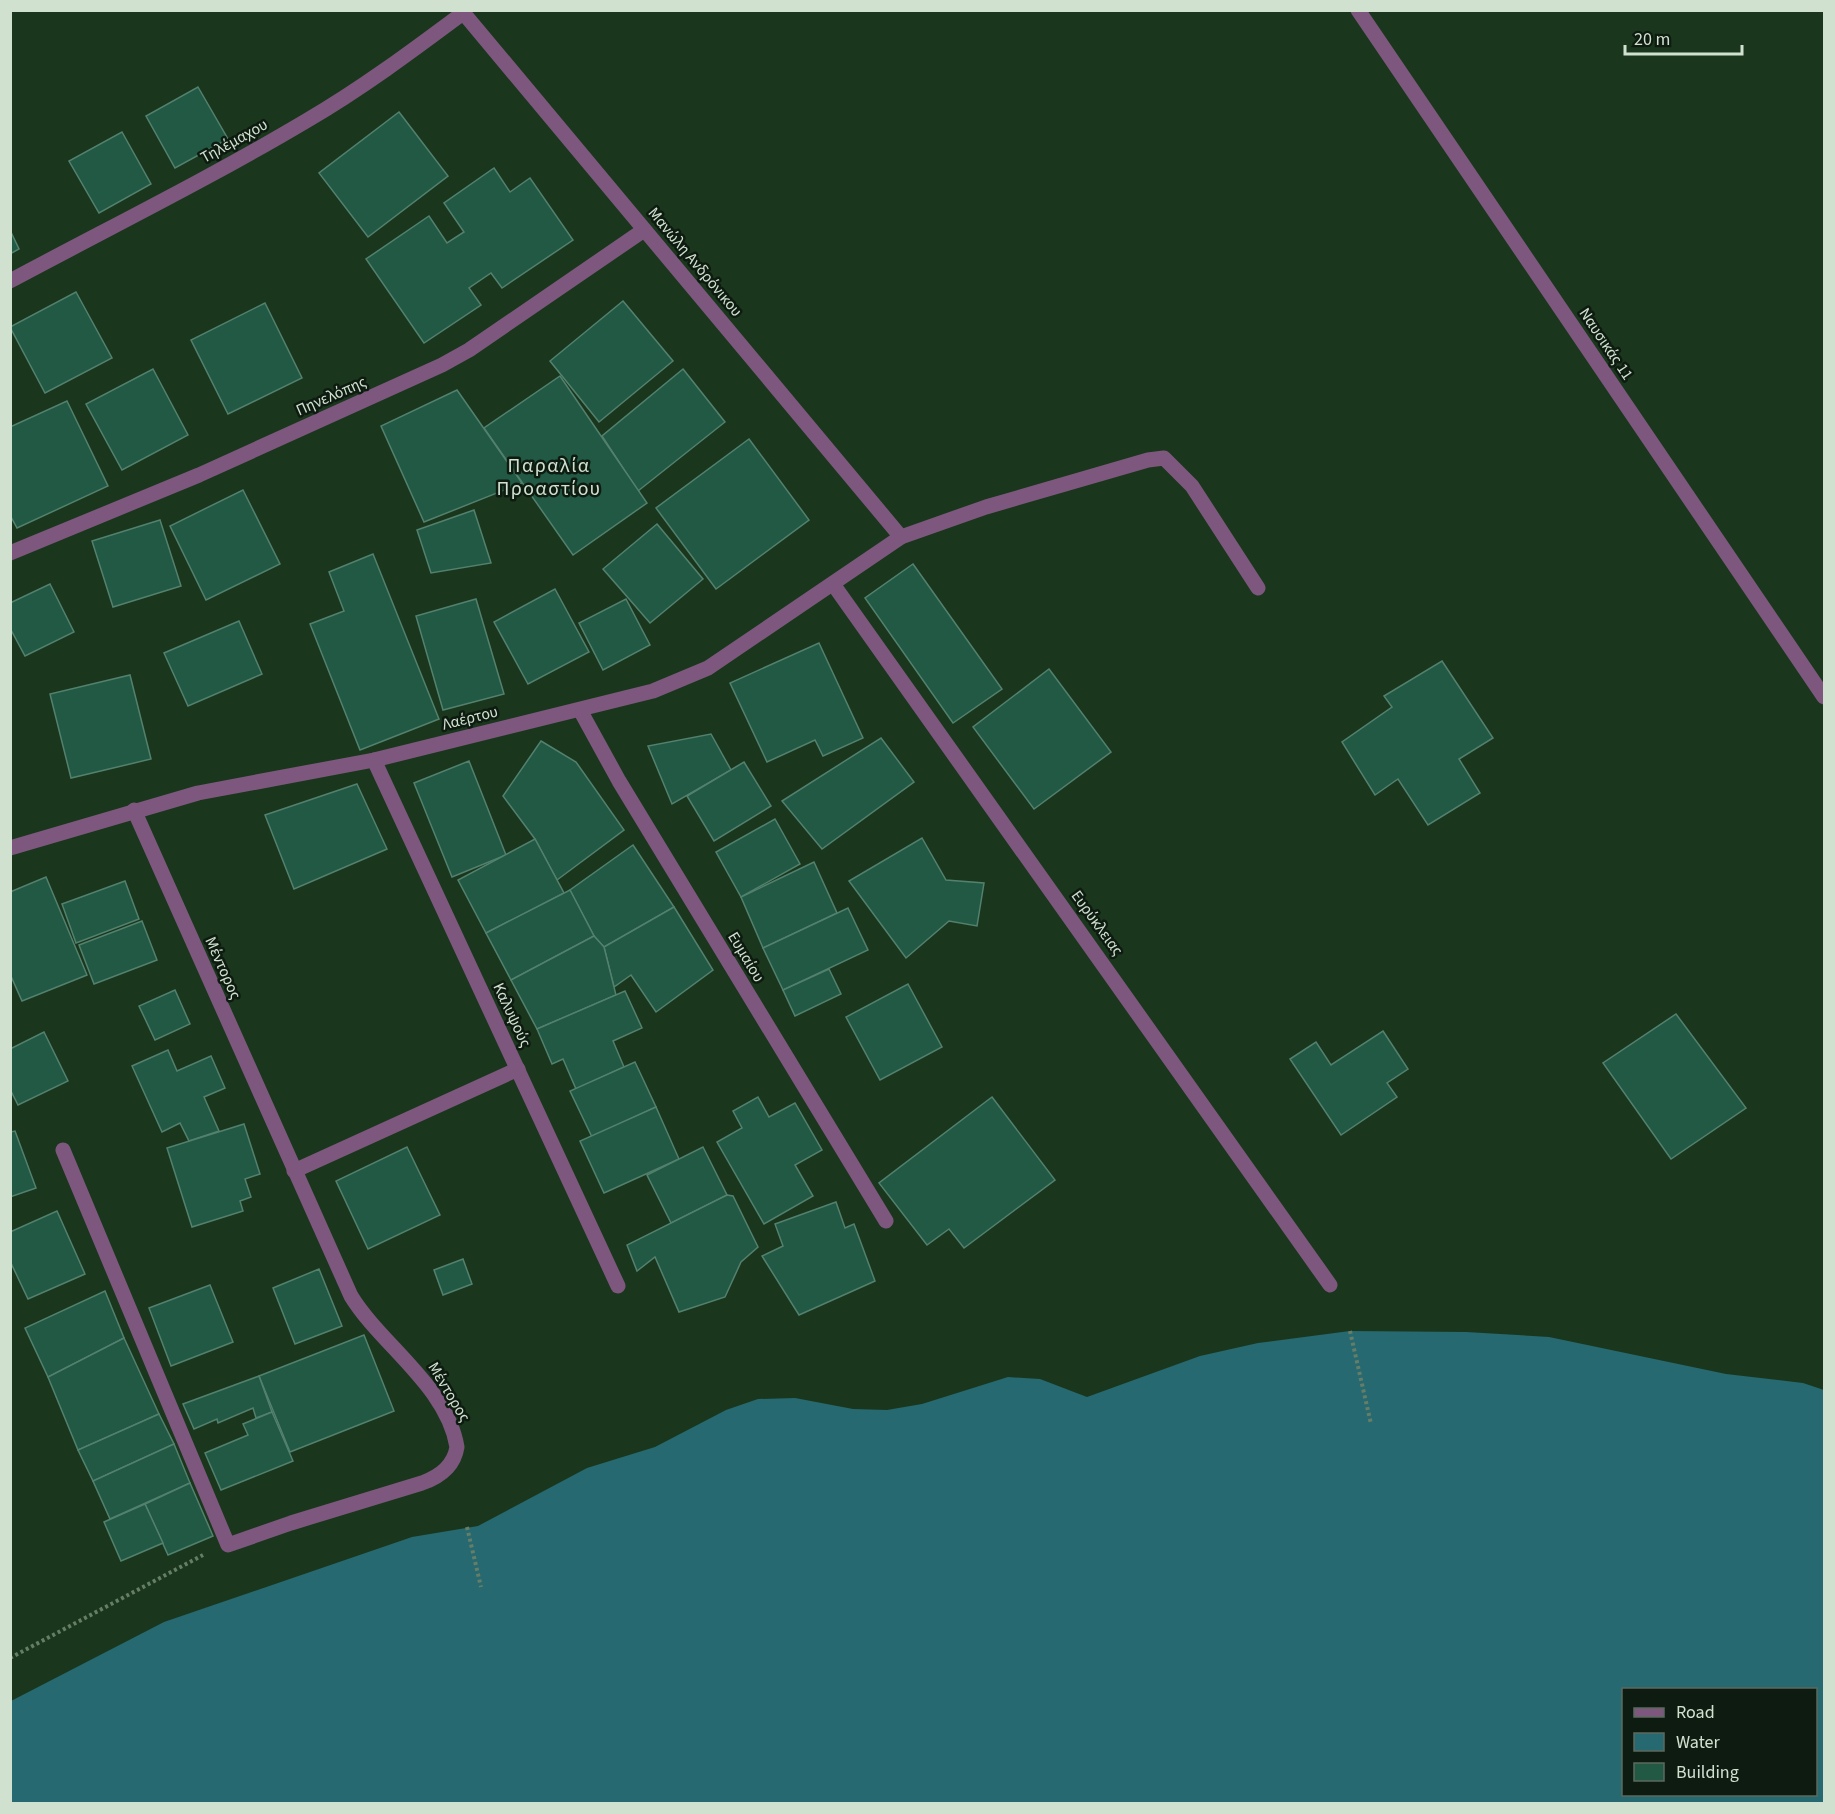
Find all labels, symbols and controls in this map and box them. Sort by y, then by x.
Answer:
scale bar [1625,18,1742,56]
text: 20 m [1634,27,1670,52]
street label: Τηλέμαχου [197,114,271,168]
street label: Μανώλη Ανδρόνικου [643,203,747,321]
street label: Ναυσικάς 11 [1574,303,1638,385]
street label: Πηνελόπης [292,371,370,421]
district label: Παραλία Προαστίου [496,452,602,503]
street label: Λαέρτου [440,700,500,736]
street label: Ευρύκλειας [1066,886,1128,960]
street label: Ευμαίου [722,928,770,986]
street label: Μέντορος [200,933,247,1003]
street label: Καλυψούς [488,979,537,1051]
street label: Μέντορος [423,1358,475,1426]
legend [1622,1688,1817,1796]
text: Road [1676,1700,1715,1725]
text: Water [1676,1730,1720,1755]
text: Building [1676,1760,1739,1785]

